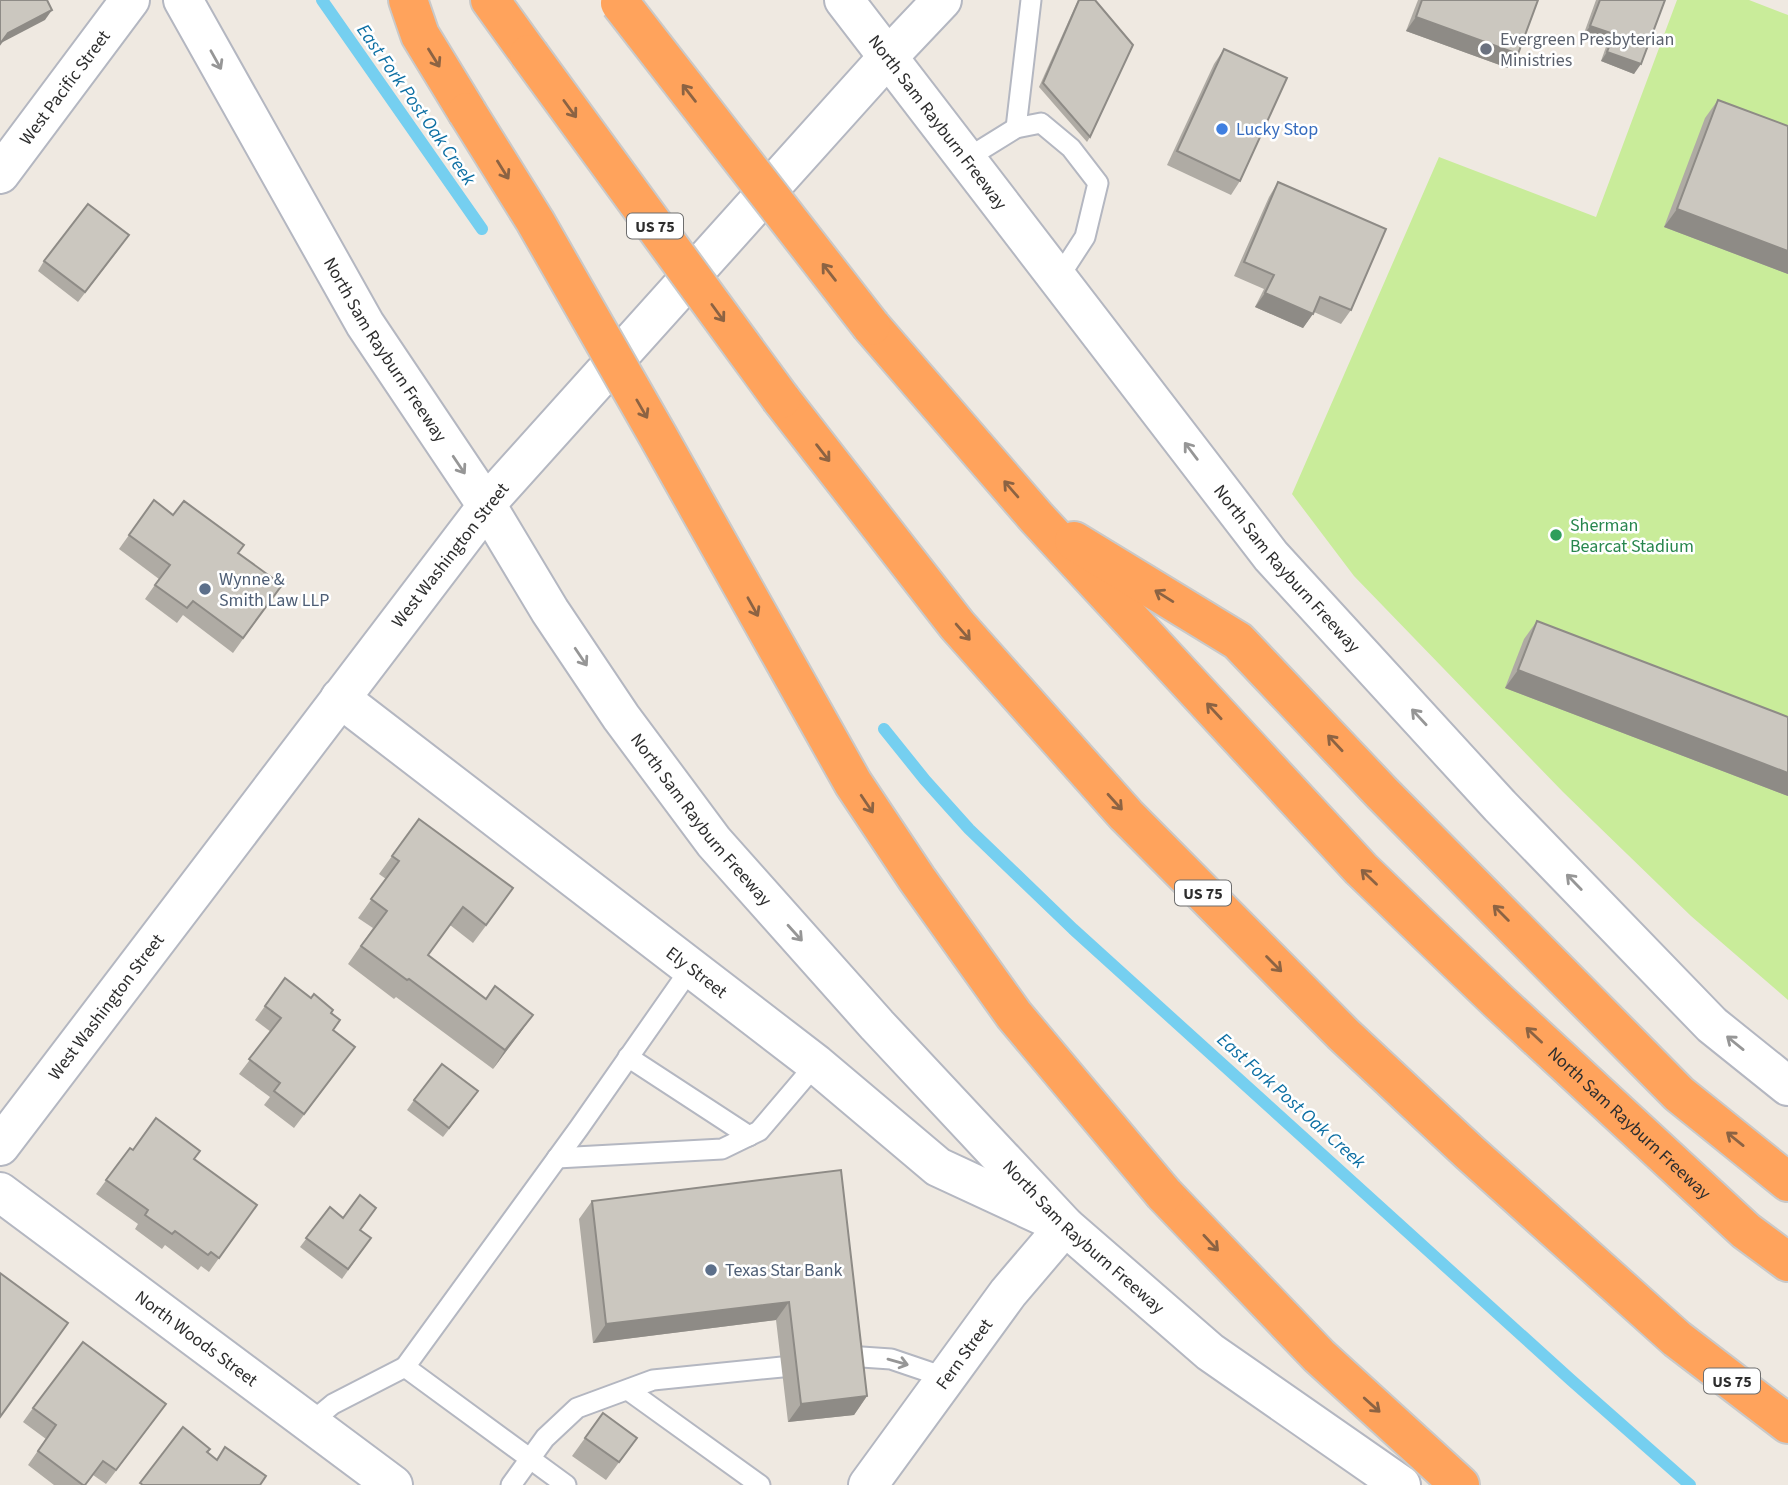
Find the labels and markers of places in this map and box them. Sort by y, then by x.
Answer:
place label: Evergreen Presbyterian Ministries [1500,27,1674,73]
marker: Evergreen Presbyterian Ministries [1478,41,1494,57]
place label: Lucky Stop [1236,117,1318,142]
marker: Lucky Stop [1214,121,1230,137]
place label: Sherman Bearcat Stadium [1570,513,1694,559]
marker: Sherman Bearcat Stadium [1548,527,1564,543]
place label: Wynne & Smith Law LLP [219,567,329,613]
marker: Wynne & Smith Law LLP [197,581,213,597]
place label: Texas Star Bank [725,1258,843,1283]
marker: Texas Star Bank [703,1262,719,1278]

